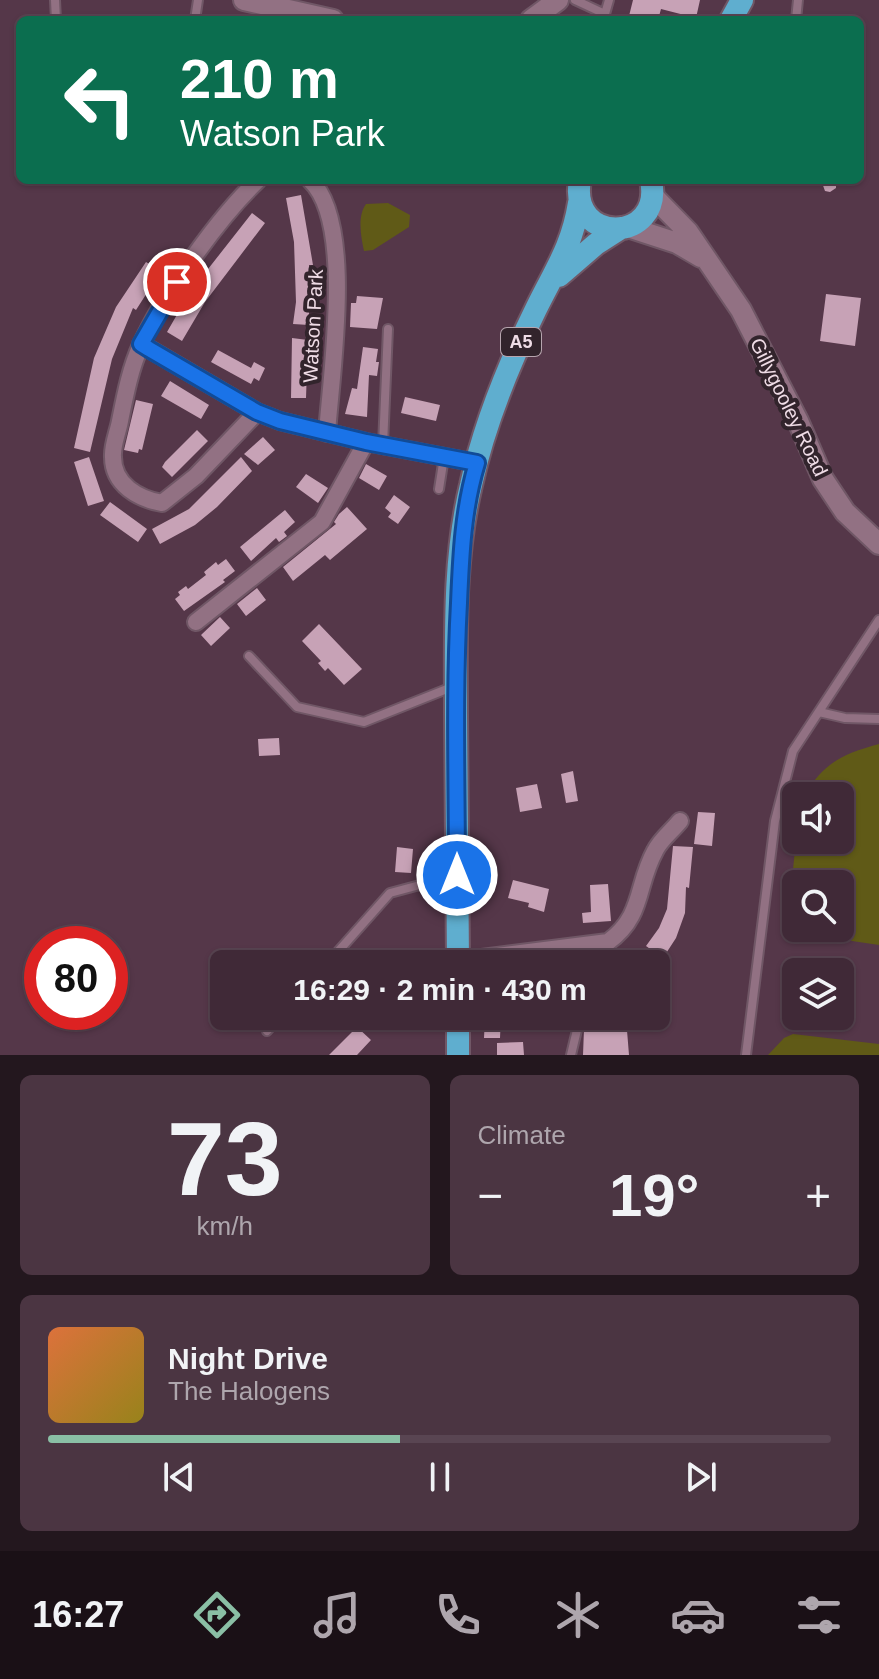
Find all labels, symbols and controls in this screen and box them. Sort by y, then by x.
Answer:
text: 210 m [180,47,339,110]
icon: left [48,48,152,152]
text: Watson Park [180,113,385,154]
pin [143,248,211,316]
icon: arrive [155,260,199,304]
street label: Watson Park [299,268,327,383]
road number: A5 [501,328,541,356]
street label: Gillygooley Road [746,334,832,480]
map controls [782,782,854,1030]
button: sound [782,782,854,854]
position arrow [415,833,499,917]
button: search [782,870,854,942]
speed limit sign: 80 [24,926,128,1030]
button: layers [782,958,854,1030]
text: 16:29 · 2 min · 430 m [293,973,587,1006]
text: 73 [167,1101,283,1217]
text: Climate [478,1120,566,1150]
text: 19° [609,1162,700,1229]
text: − [478,1171,503,1220]
text: + [805,1171,831,1220]
text: km/h [197,1211,253,1241]
text: Night Drive [168,1342,328,1375]
text: The Halogens [168,1376,330,1406]
icon: previous [157,1455,201,1499]
icon: pause [418,1455,462,1499]
icon: next [679,1455,723,1499]
icon: directions [189,1587,245,1643]
icon: music [309,1587,365,1643]
icon: phone [430,1587,486,1643]
icon: climate [550,1587,606,1643]
icon: car [670,1587,726,1643]
icon: filters [791,1587,847,1643]
text: 16:27 [32,1594,124,1635]

